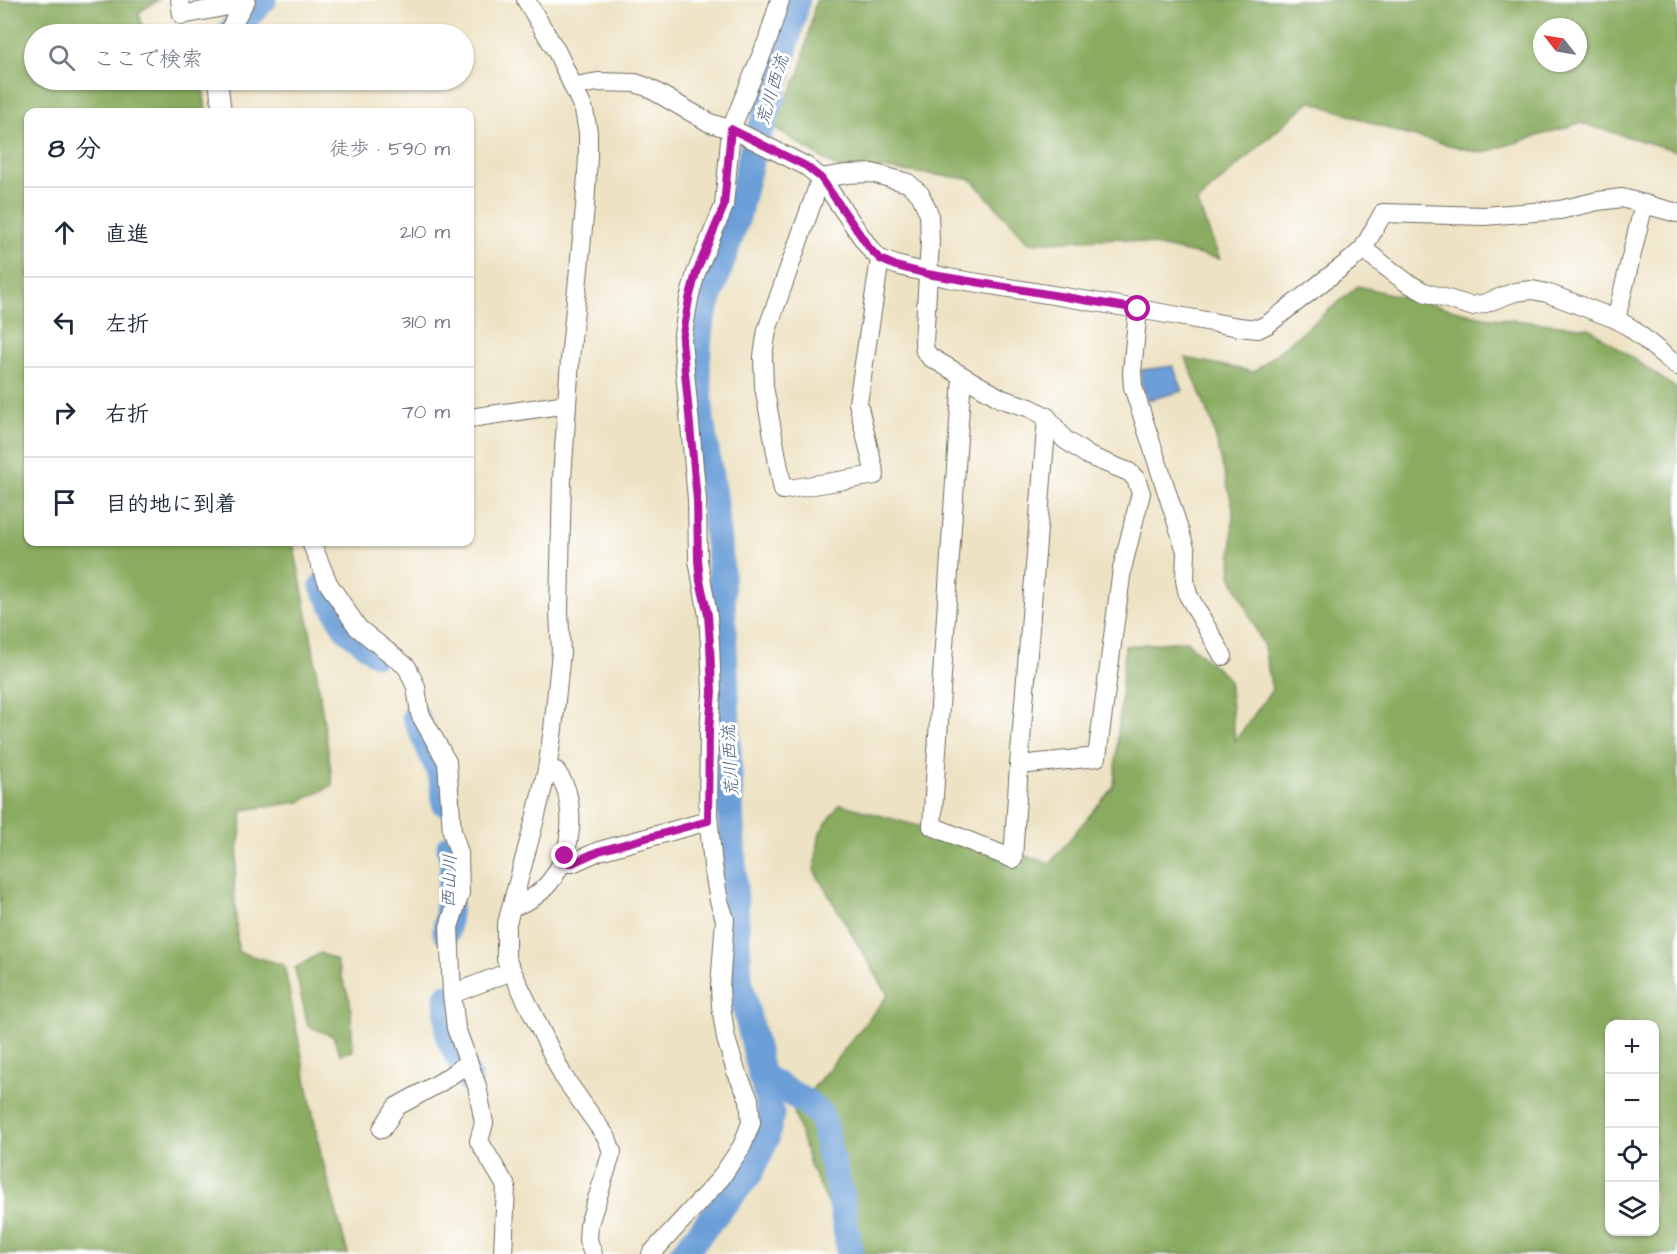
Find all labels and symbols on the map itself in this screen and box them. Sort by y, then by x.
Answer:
north arrow [1533,18,1587,72]
water label: 荒川西流 [750,51,795,128]
route start [1124,295,1150,321]
water label: 荒川西流 [716,723,745,798]
route end [551,842,577,868]
water label: 西山川 [436,854,463,908]

